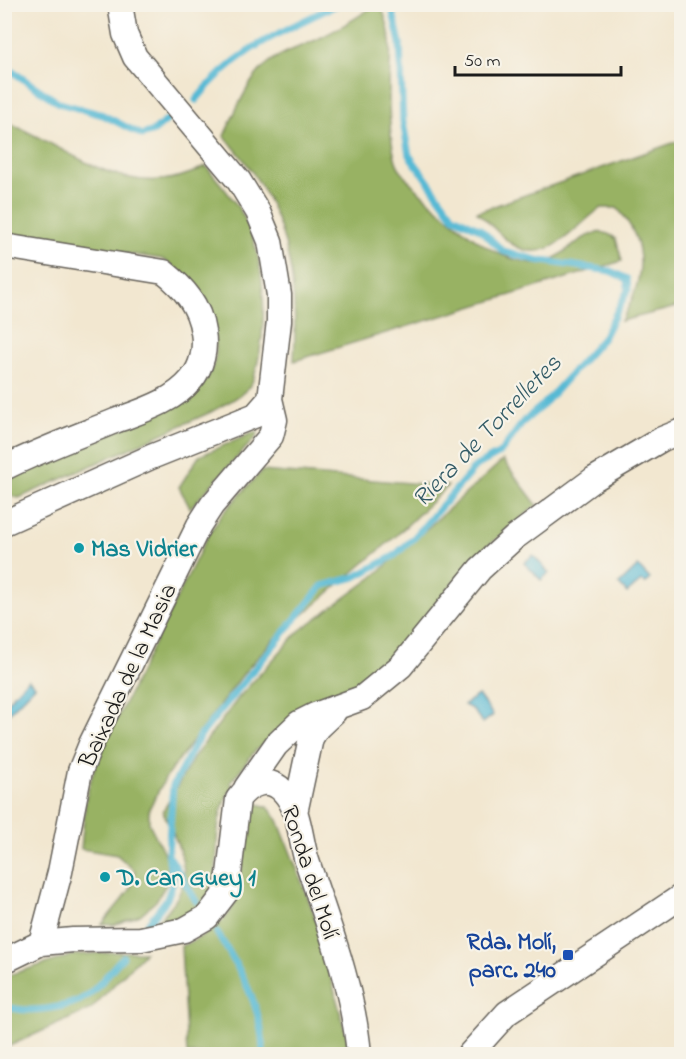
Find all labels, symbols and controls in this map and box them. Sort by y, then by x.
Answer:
scale bar [455,39,622,77]
text: 50 m [464,49,501,75]
water label: Riera de Torrelletes [405,346,572,518]
place label: Mas Vidrier [91,533,198,568]
marker: Mas Vidrier [72,541,86,555]
street label: Baixada de la Masia [71,578,187,775]
street label: Ronda del Molí [271,801,347,944]
place label: D. Can Guey 1 [116,862,256,898]
marker: D. Can Guey 1 [98,870,112,884]
place label: Rda. Molí, parc. 240 [467,926,557,989]
marker: Rda. Molí, parc. 240 [561,948,575,962]

